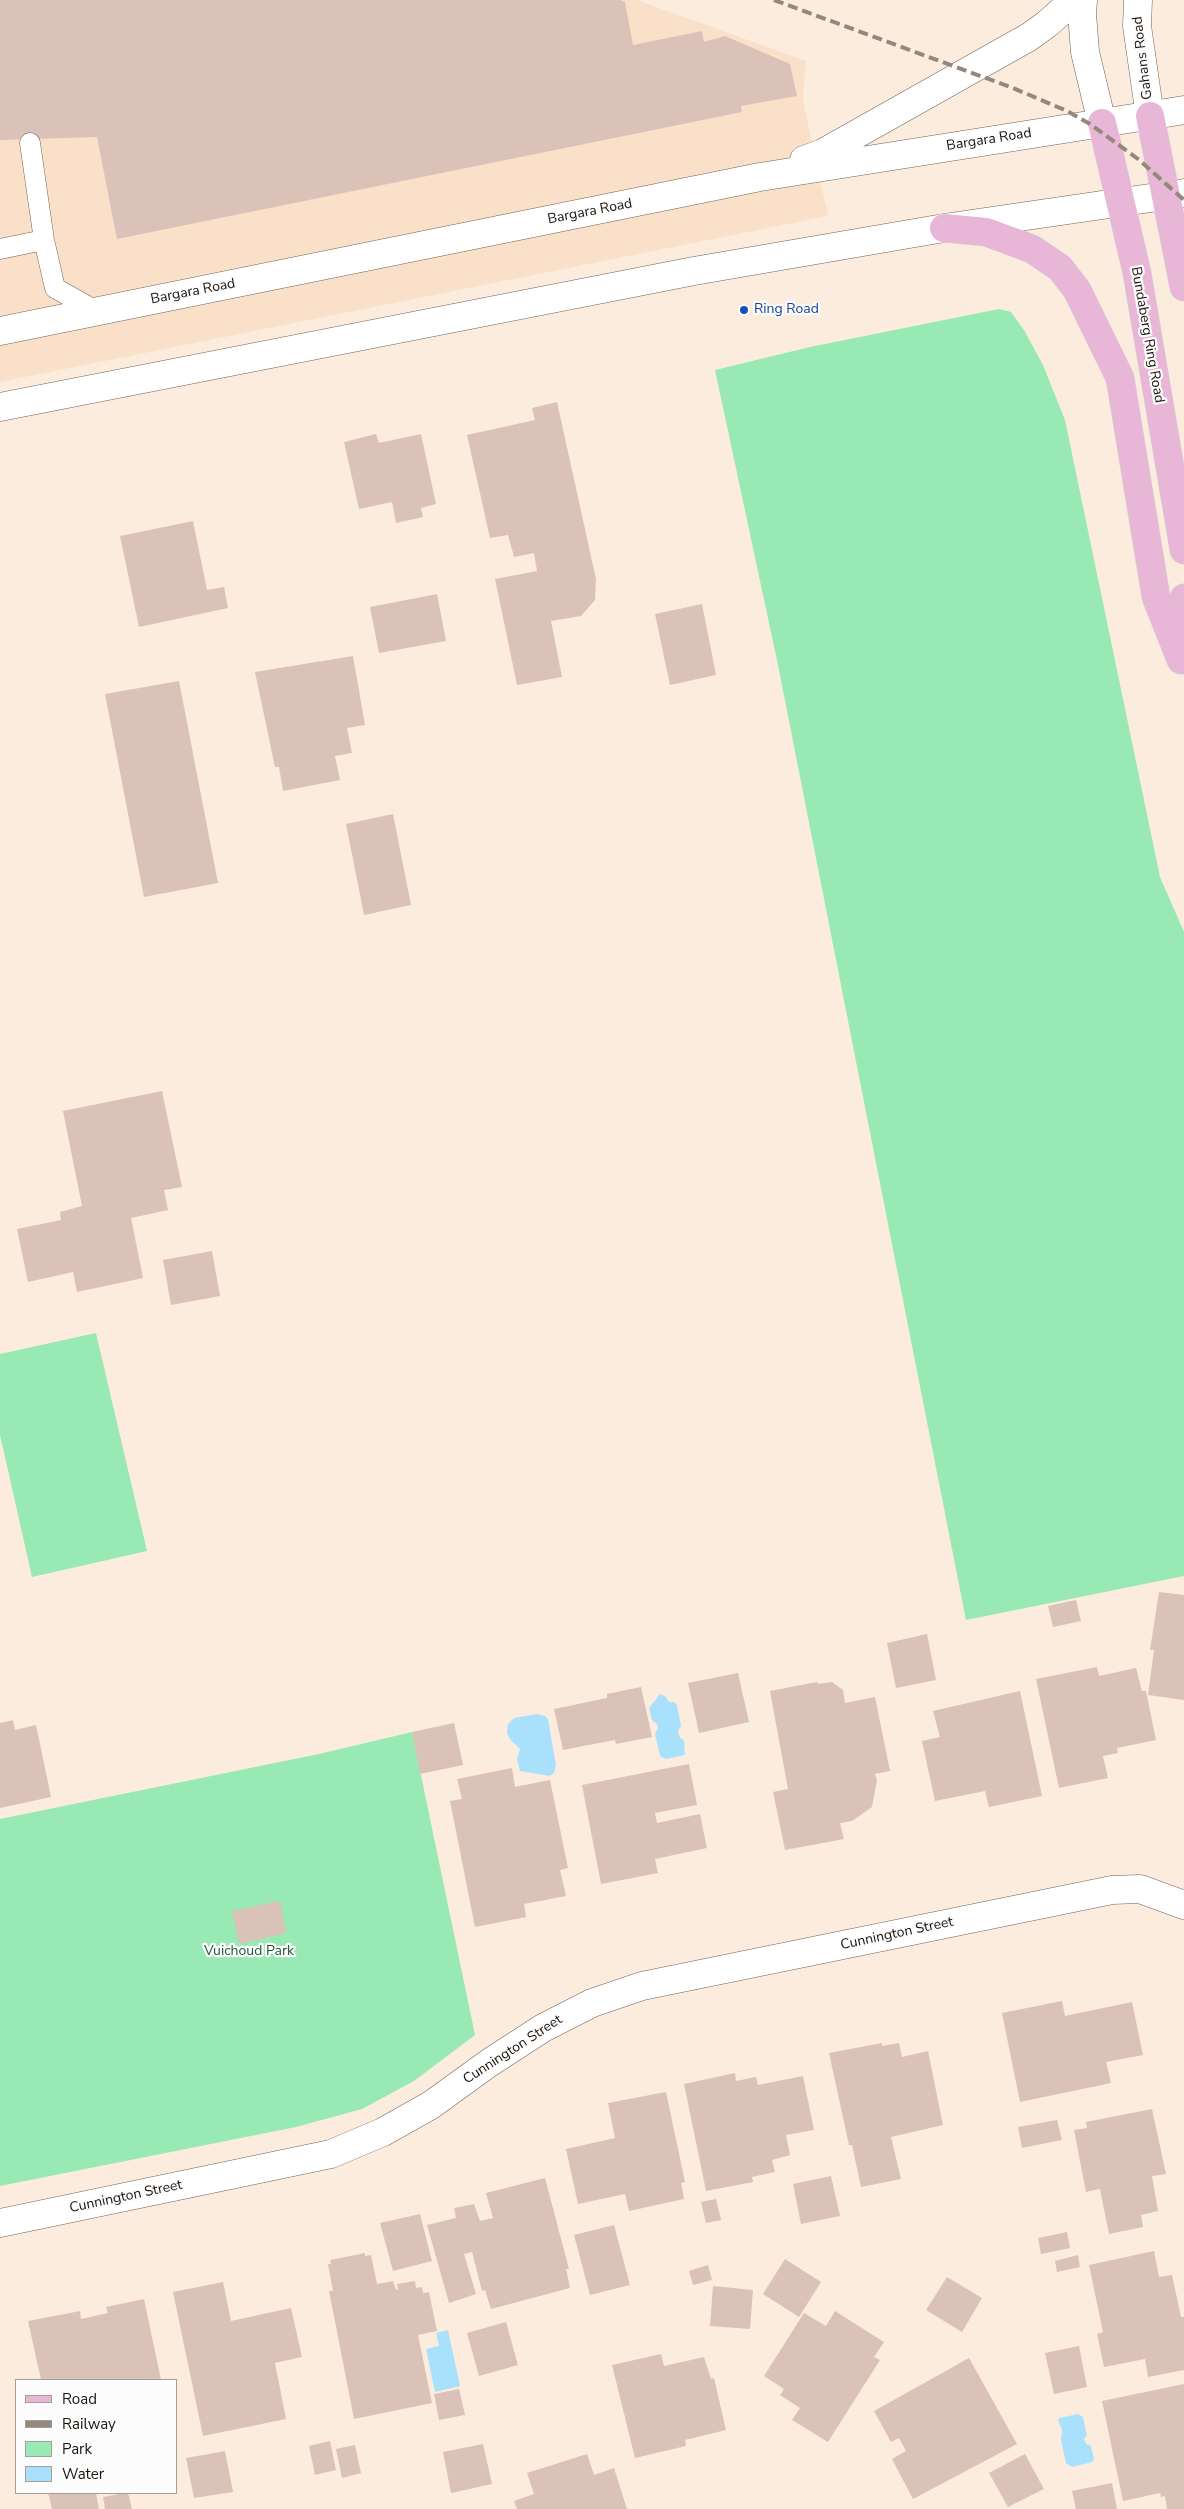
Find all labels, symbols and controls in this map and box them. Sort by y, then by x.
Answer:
street label: Gahans Road [1130,15,1156,101]
street label: Bargara Road [945,125,1033,155]
street label: Bargara Road [546,196,634,228]
street label: Bundaberg Ring Road [1127,266,1167,404]
street label: Bargara Road [149,276,237,308]
place label: Ring Road [754,302,819,318]
marker: Ring Road [738,304,750,316]
street label: Cunnington Street [839,1914,955,1954]
park label: Vuichoud Park [204,1944,294,1960]
street label: Cunnington Street [460,2012,566,2088]
street label: Cunnington Street [68,2177,184,2217]
legend [15,2379,178,2494]
text: Road [62,2389,97,2409]
text: Railway [62,2414,116,2434]
text: Park [62,2439,92,2459]
text: Water [62,2464,104,2484]

